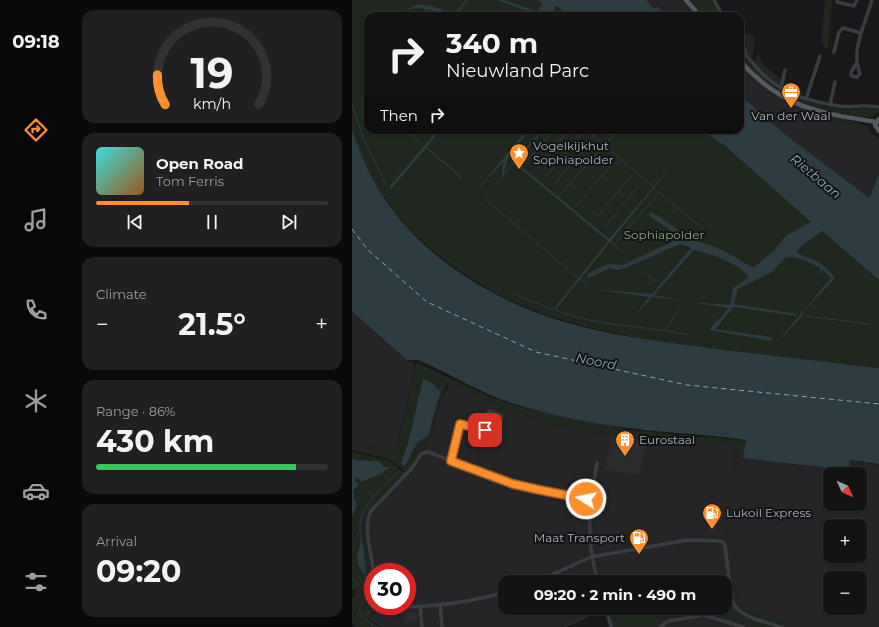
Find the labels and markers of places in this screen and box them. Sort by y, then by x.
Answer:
office icon: Van der Waal [780,81,802,109]
place label: Van der Waal [751,108,831,123]
place label: Vogelkijkhut Sophiapolder [533,138,614,167]
place icon: Vogelkijkhut Sophiapolder [508,142,530,170]
pin [468,413,502,447]
building icon: Eurostaal [614,429,636,457]
place label: Eurostaal [639,432,695,447]
fuel station icon: Lukoil Express [701,502,723,530]
place label: Lukoil Express [726,505,811,520]
fuel station icon: Maat Transport [628,527,650,555]
place label: Maat Transport [534,530,625,545]

